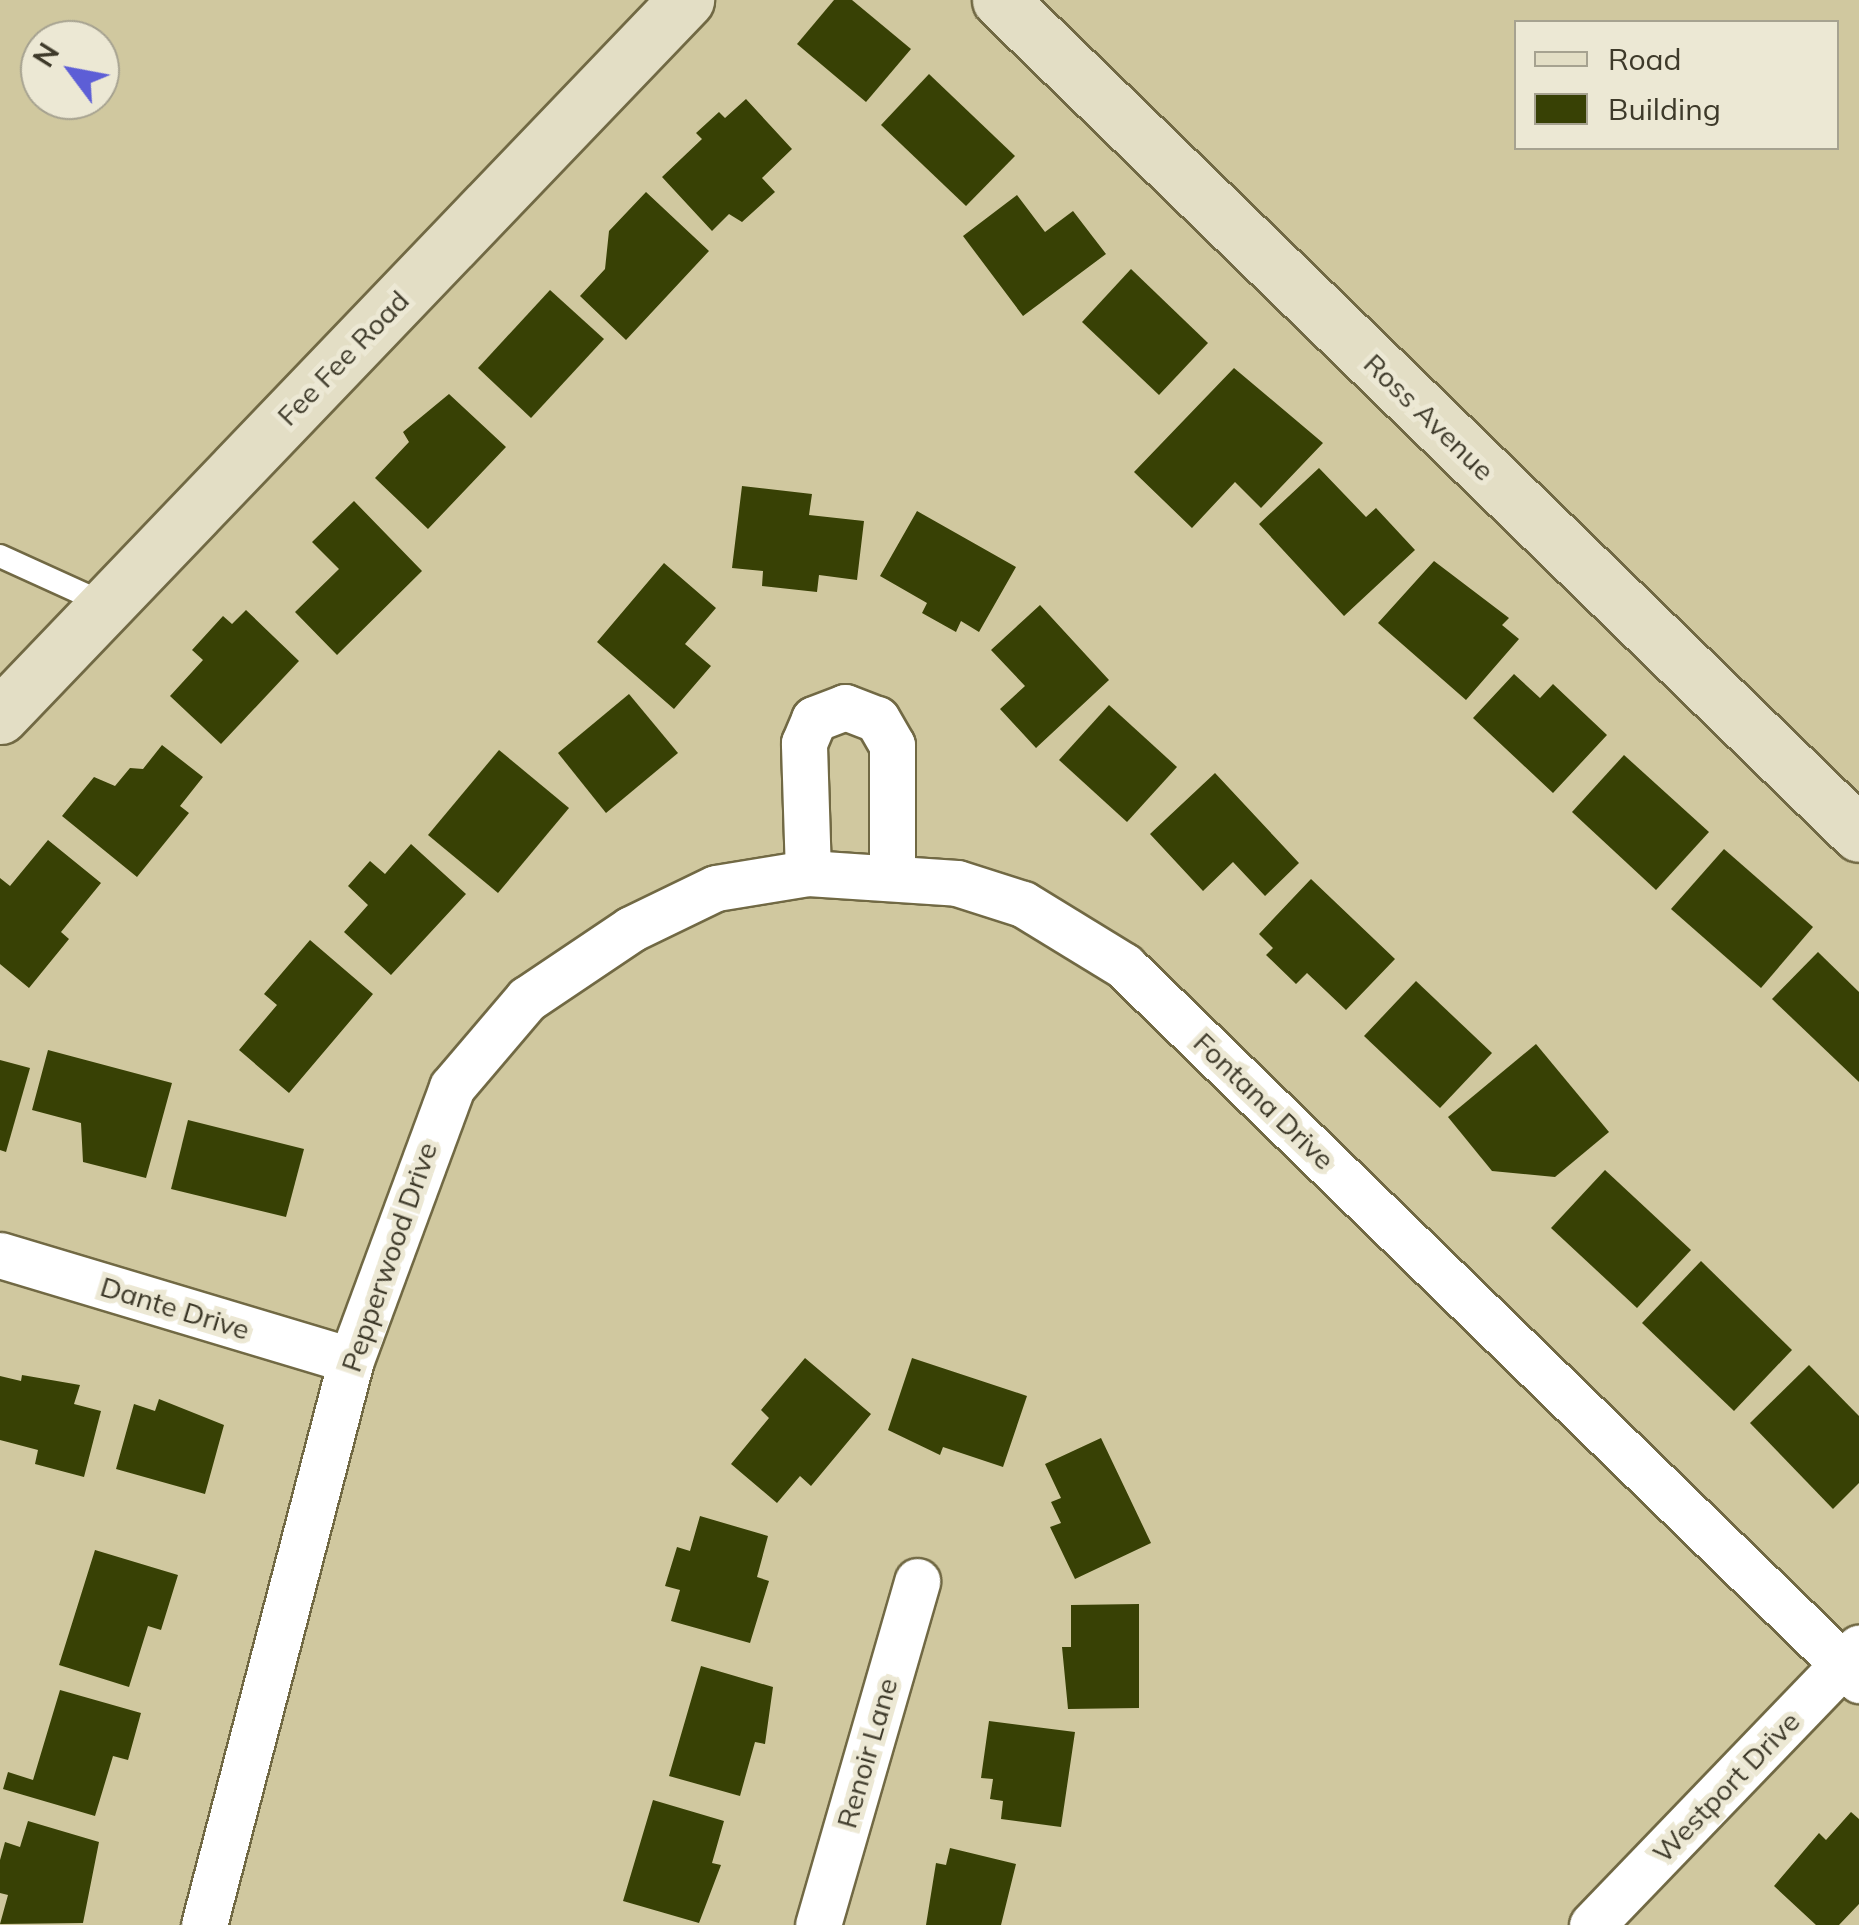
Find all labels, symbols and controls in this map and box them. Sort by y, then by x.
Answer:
north arrow [20,20,120,120]
legend [1514,20,1839,150]
text: N [25,37,66,73]
text: Road [1608,40,1682,78]
text: Building [1608,90,1721,128]
street label: Fee Fee Road [270,284,416,432]
street label: Ross Avenue [1357,347,1501,487]
street label: Fontana Drive [1187,1026,1341,1176]
street label: Pepperwood Drive [334,1138,444,1376]
street label: Dante Drive [96,1269,254,1347]
street label: Renoir Lane [830,1674,904,1832]
street label: Westport Drive [1646,1705,1806,1869]

